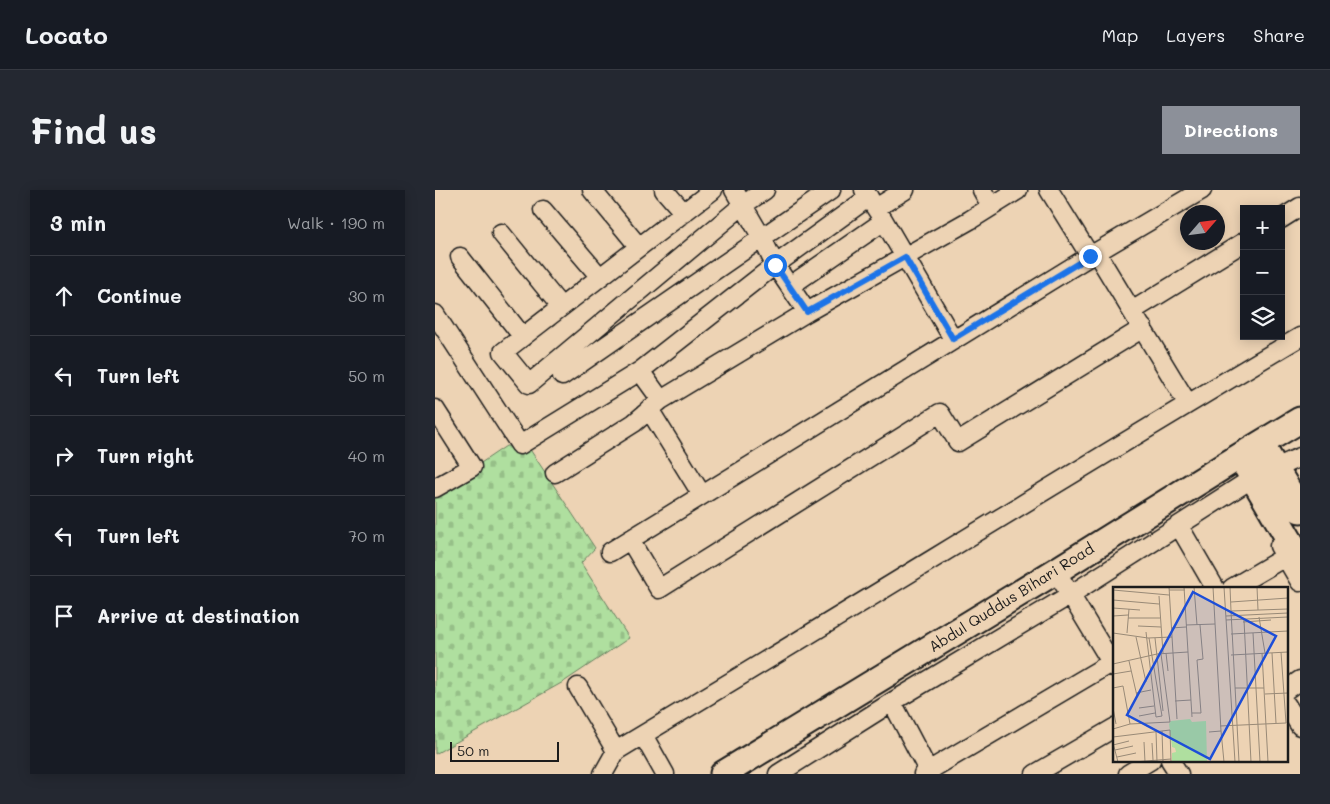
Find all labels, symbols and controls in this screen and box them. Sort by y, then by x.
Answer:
text: Locato [25,19,108,50]
text: Map [1102,23,1138,47]
text: Layers [1166,23,1225,47]
text: Share [1253,23,1305,47]
button: Directions [1162,106,1300,154]
text: Find us [30,107,157,153]
north arrow [1180,205,1225,250]
map controls [1240,205,1285,340]
button: + [1240,205,1285,250]
text: 3 min [50,209,106,236]
text: Walk · 190 m [287,212,385,233]
route end [1079,245,1102,268]
button: − [1240,250,1285,295]
route start [764,254,787,277]
icon: ahead [50,282,78,310]
text: Continue [97,283,182,308]
text: 30 m [348,285,385,306]
button: layers [1240,295,1285,340]
icon: left [50,362,78,390]
text: Turn left [97,363,180,388]
text: 50 m [348,365,385,386]
icon: right [50,442,78,470]
text: Turn right [97,443,194,468]
text: 40 m [348,445,385,466]
icon: left [50,522,78,550]
text: Turn left [97,523,180,548]
text: 70 m [348,525,385,546]
street label: Abdul Quddus Bihari Road [925,538,1097,656]
inset map [1113,587,1287,762]
icon: arrive [50,602,78,630]
text: Arrive at destination [97,603,300,628]
scale bar [450,739,559,762]
text: 50 m [457,741,489,760]

